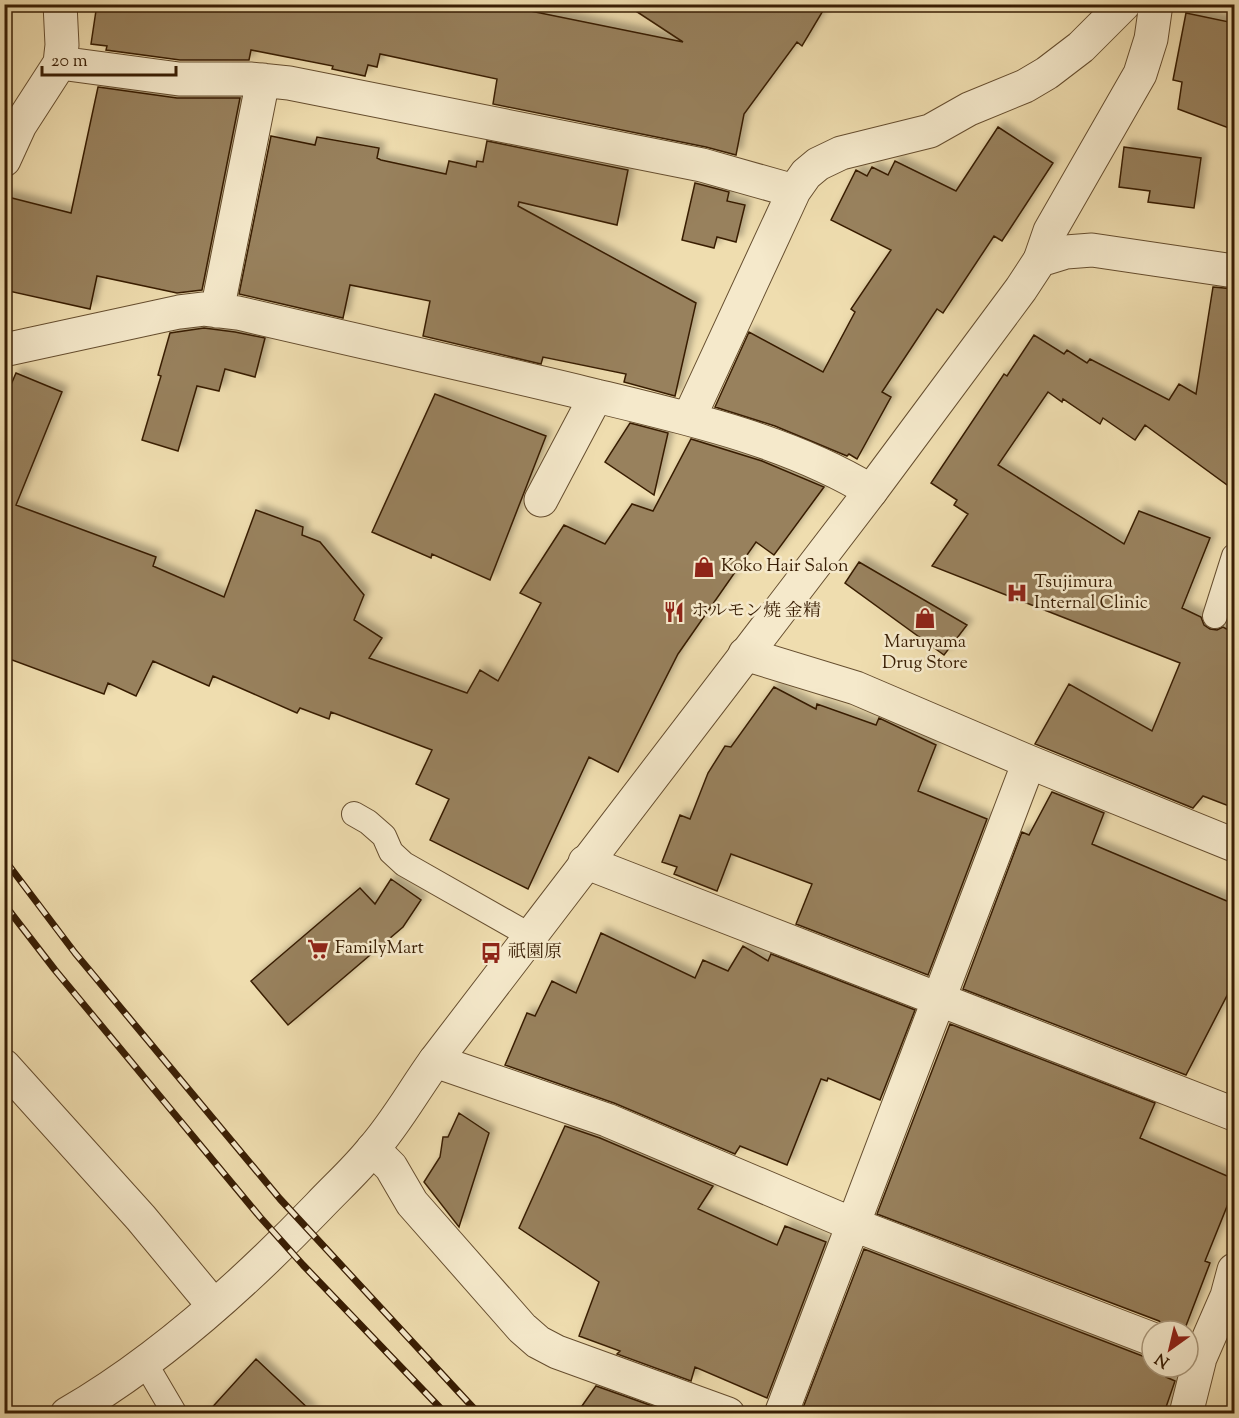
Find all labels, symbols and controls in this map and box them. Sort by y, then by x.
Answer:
scale bar [42,39,176,77]
text: 20 m [51,49,88,75]
place label: Koko Hair Salon [721,554,849,580]
shop icon: Koko Hair Salon [692,555,716,579]
place label: Tsujimura Internal Clinic [1034,570,1148,617]
hospital icon: Tsujimura Internal Clinic [1005,581,1029,605]
place label: ホルモン焼 金精 [691,599,821,625]
restaurant icon: ホルモン焼 金精 [662,600,686,624]
shop icon: Maruyama Drug Store [913,606,937,630]
place label: Maruyama Drug Store [882,630,968,677]
place label: FamilyMart [335,936,424,962]
supermarket icon: FamilyMart [306,937,330,961]
place label: 祇園原 [508,940,562,966]
bus stop icon: 祇園原 [479,941,503,965]
north arrow [1140,1319,1200,1379]
text: N [1151,1346,1175,1372]

